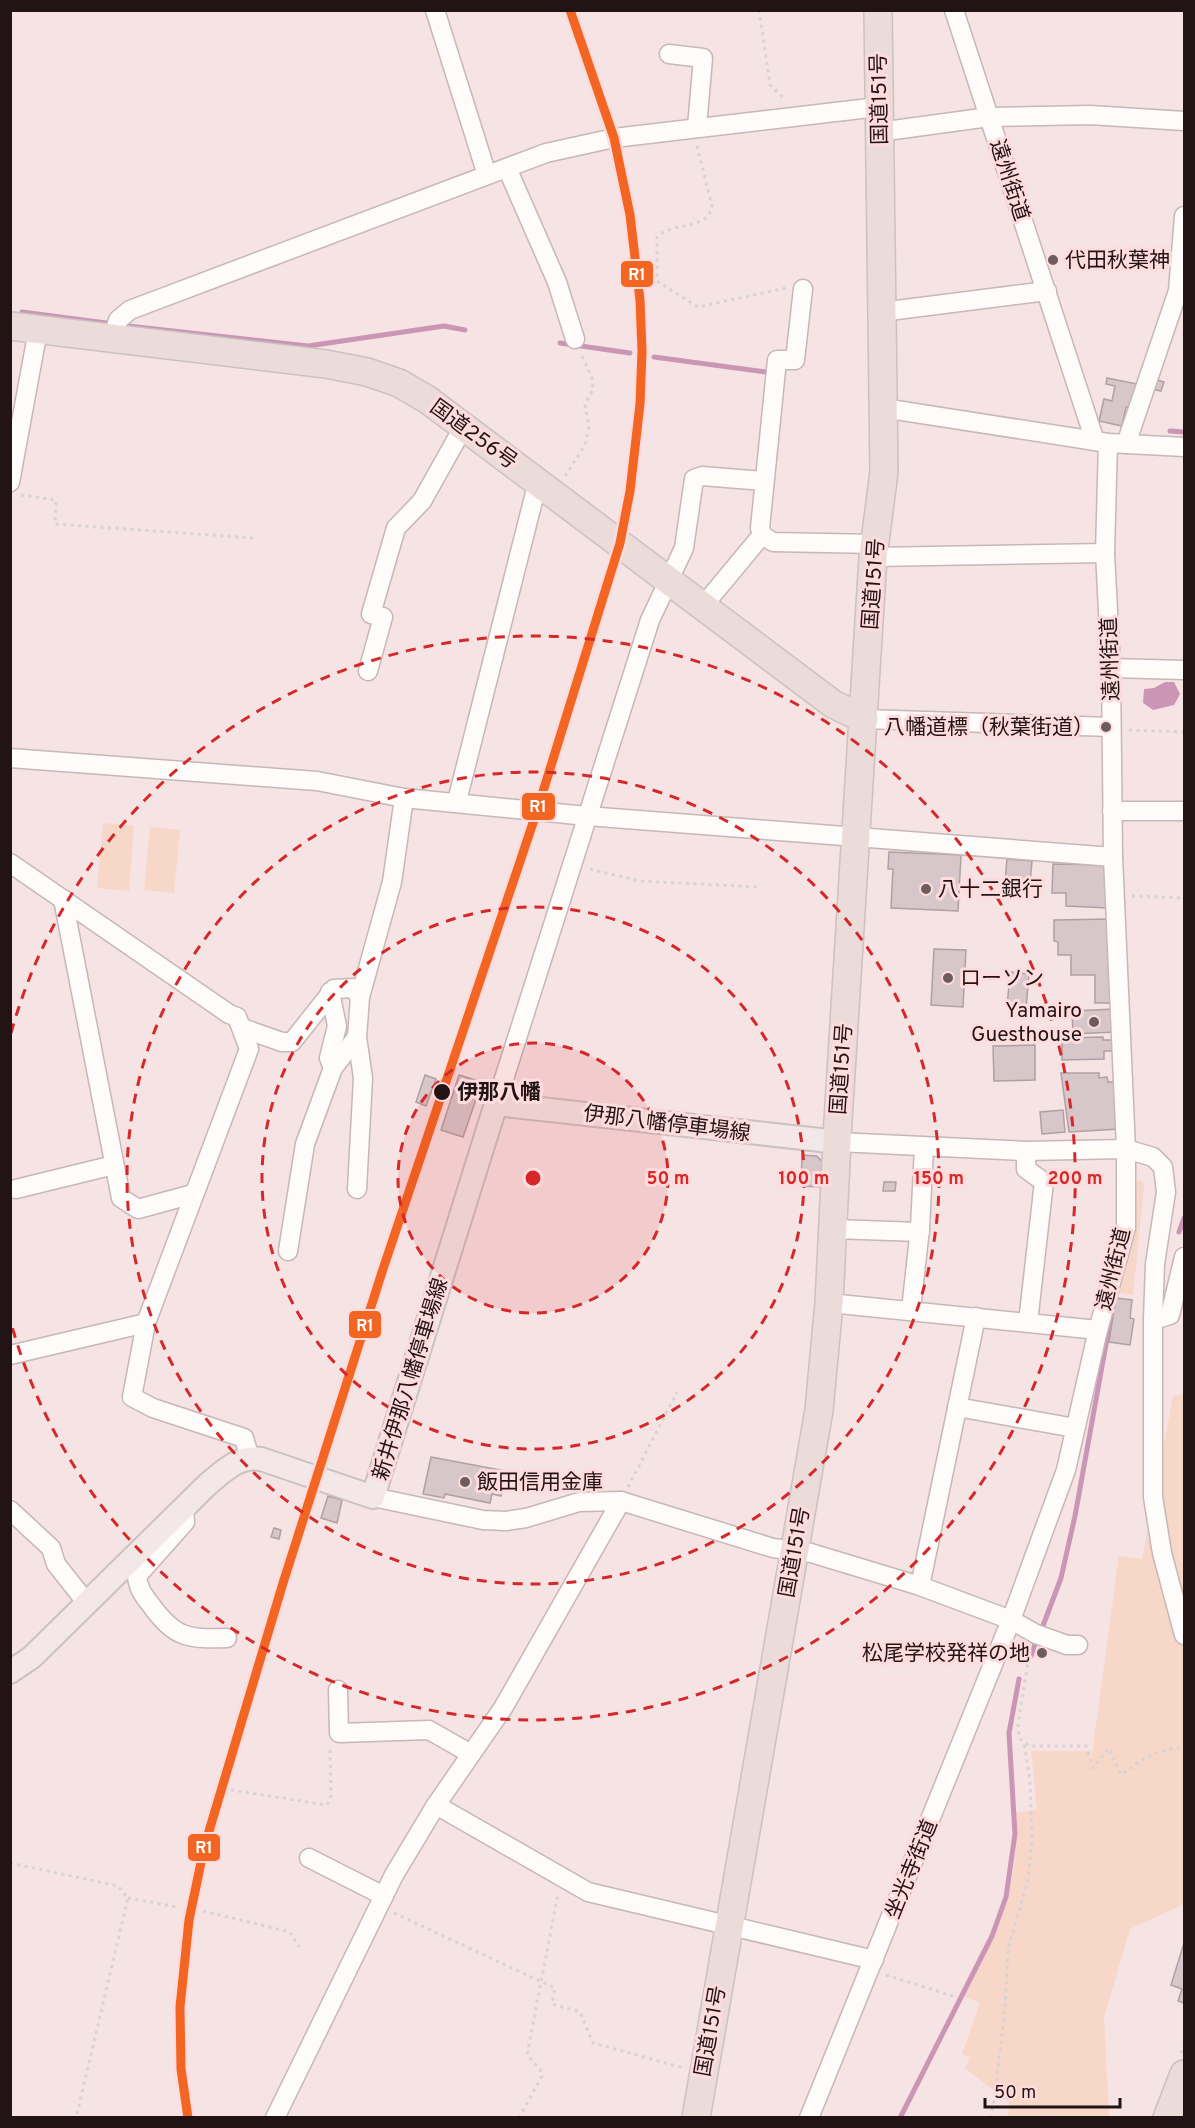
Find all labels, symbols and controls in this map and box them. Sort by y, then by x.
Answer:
street label: 国道151号 [866,53,895,145]
street label: 遠州街道 [983,136,1034,225]
place label: 代田秋葉神 [1065,248,1170,275]
marker: 代田秋葉神 [1046,253,1060,267]
line badge: R1 [620,260,654,288]
text: R1 [628,266,646,286]
street label: 国道256号 [424,394,522,476]
street label: 国道151号 [858,537,891,631]
street label: 遠州街道 [1097,617,1126,701]
place label: 八幡道標（秋葉街道） [884,715,1094,742]
marker: 八幡道標（秋葉街道） [1099,720,1113,734]
line badge: R1 [521,792,556,821]
text: R1 [529,798,547,818]
place label: 八十二銀行 [938,877,1043,904]
marker: 八十二銀行 [919,882,933,896]
place label: ローソン [960,966,1044,993]
marker: ローソン [941,971,955,985]
place label: Yamairo Guesthouse [971,998,1082,1049]
marker: Yamairo Guesthouse [1087,1015,1101,1029]
street label: 国道151号 [826,1022,859,1116]
place label: 伊那八幡 [457,1080,541,1107]
marker: 伊那八幡 [432,1082,452,1102]
street label: 伊那八幡停車場線 [582,1101,752,1148]
centre of rings [523,1168,543,1188]
text: 50 m [646,1168,690,1191]
text: 100 m [778,1168,830,1191]
text: 150 m [914,1168,964,1191]
text: 200 m [1047,1168,1103,1191]
street label: 遠州街道 [1091,1225,1138,1313]
street label: 新井伊那八幡停車場線 [368,1275,455,1484]
line badge: R1 [348,1310,382,1339]
text: R1 [356,1317,374,1337]
place label: 飯田信用金庫 [477,1470,603,1497]
marker: 飯田信用金庫 [458,1475,472,1489]
street label: 国道151号 [774,1505,817,1600]
place label: 松尾学校発祥の地 [862,1641,1030,1668]
marker: 松尾学校発祥の地 [1035,1646,1049,1660]
street label: 坐光寺街道 [880,1816,945,1923]
line badge: R1 [187,1833,221,1862]
text: R1 [195,1839,213,1859]
street label: 国道151号 [690,1984,733,2079]
scale bar [985,2071,1120,2109]
text: 50 m [994,2082,1036,2105]

